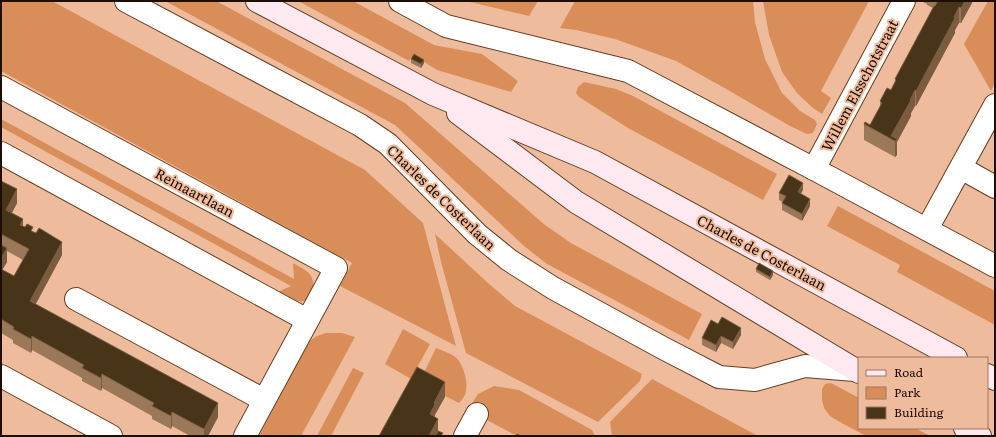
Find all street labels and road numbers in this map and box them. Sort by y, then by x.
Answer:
street label: Willem Elsschotstraat [816,15,902,154]
street label: Charles de Costerlaan [383,140,501,254]
street label: Reinaartlaan [152,163,238,221]
street label: Charles de Costerlaan [694,209,830,295]

